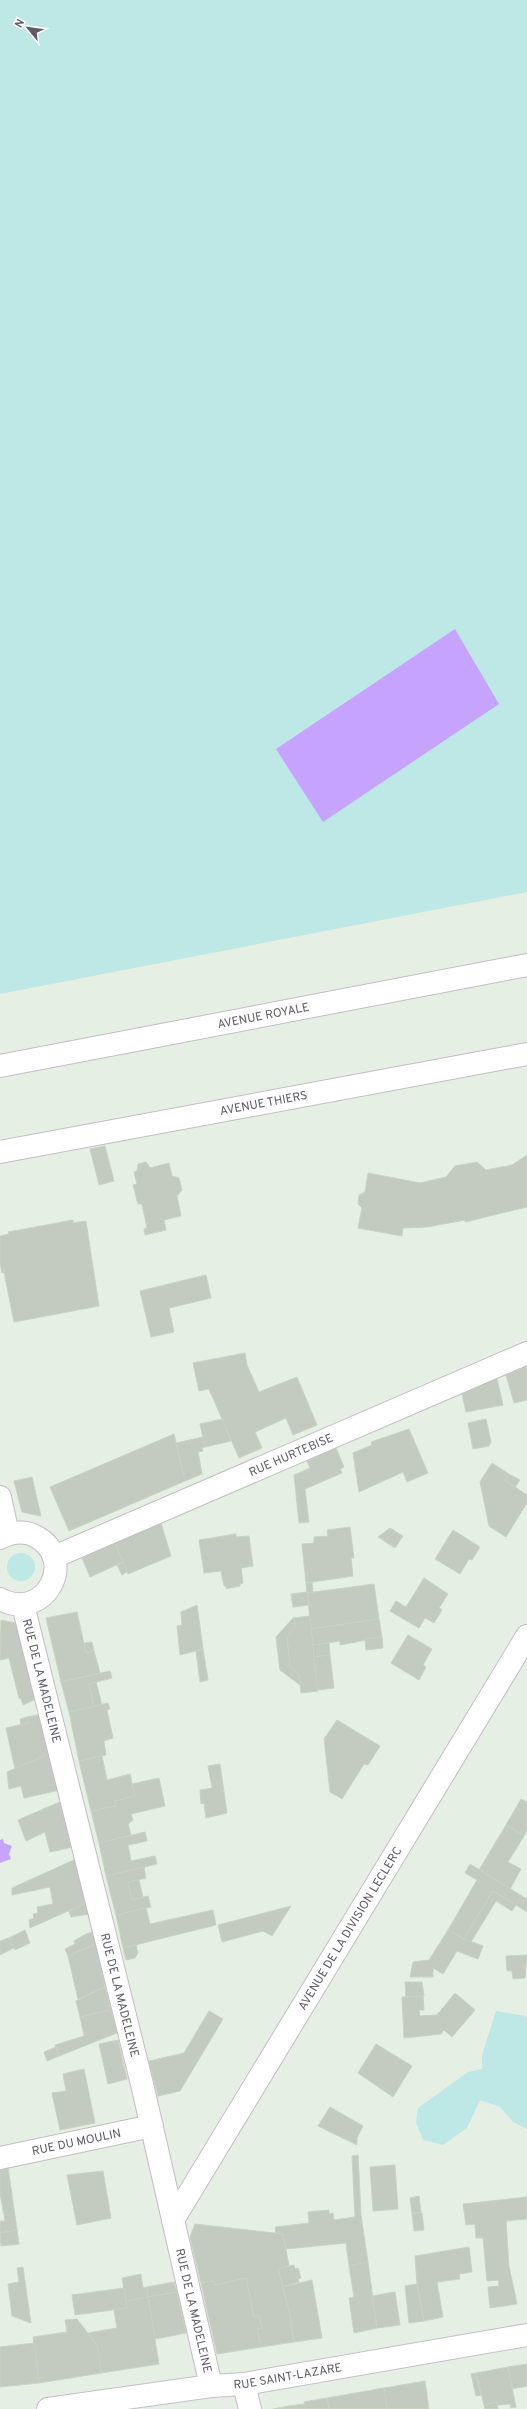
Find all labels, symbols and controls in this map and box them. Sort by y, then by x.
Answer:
north arrow [8,8,48,48]
text: N [12,17,28,30]
street label: AVENUE ROYALE [216,1000,311,1033]
street label: AVENUE THIERS [218,1088,309,1120]
street label: RUE HURTEBISE [247,1431,336,1481]
street label: RUE DE LA MADELEINE [18,1617,64,1745]
street label: AVENUE DE LA DIVISION LECLERC [295,1844,406,2014]
street label: RUE DE LA MADELEINE [96,1932,142,2059]
street label: RUE DU MOULIN [30,2126,123,2160]
street label: RUE DE LA MADELEINE [171,2247,215,2375]
street label: RUE SAINT-LAZARE [233,2360,343,2394]

